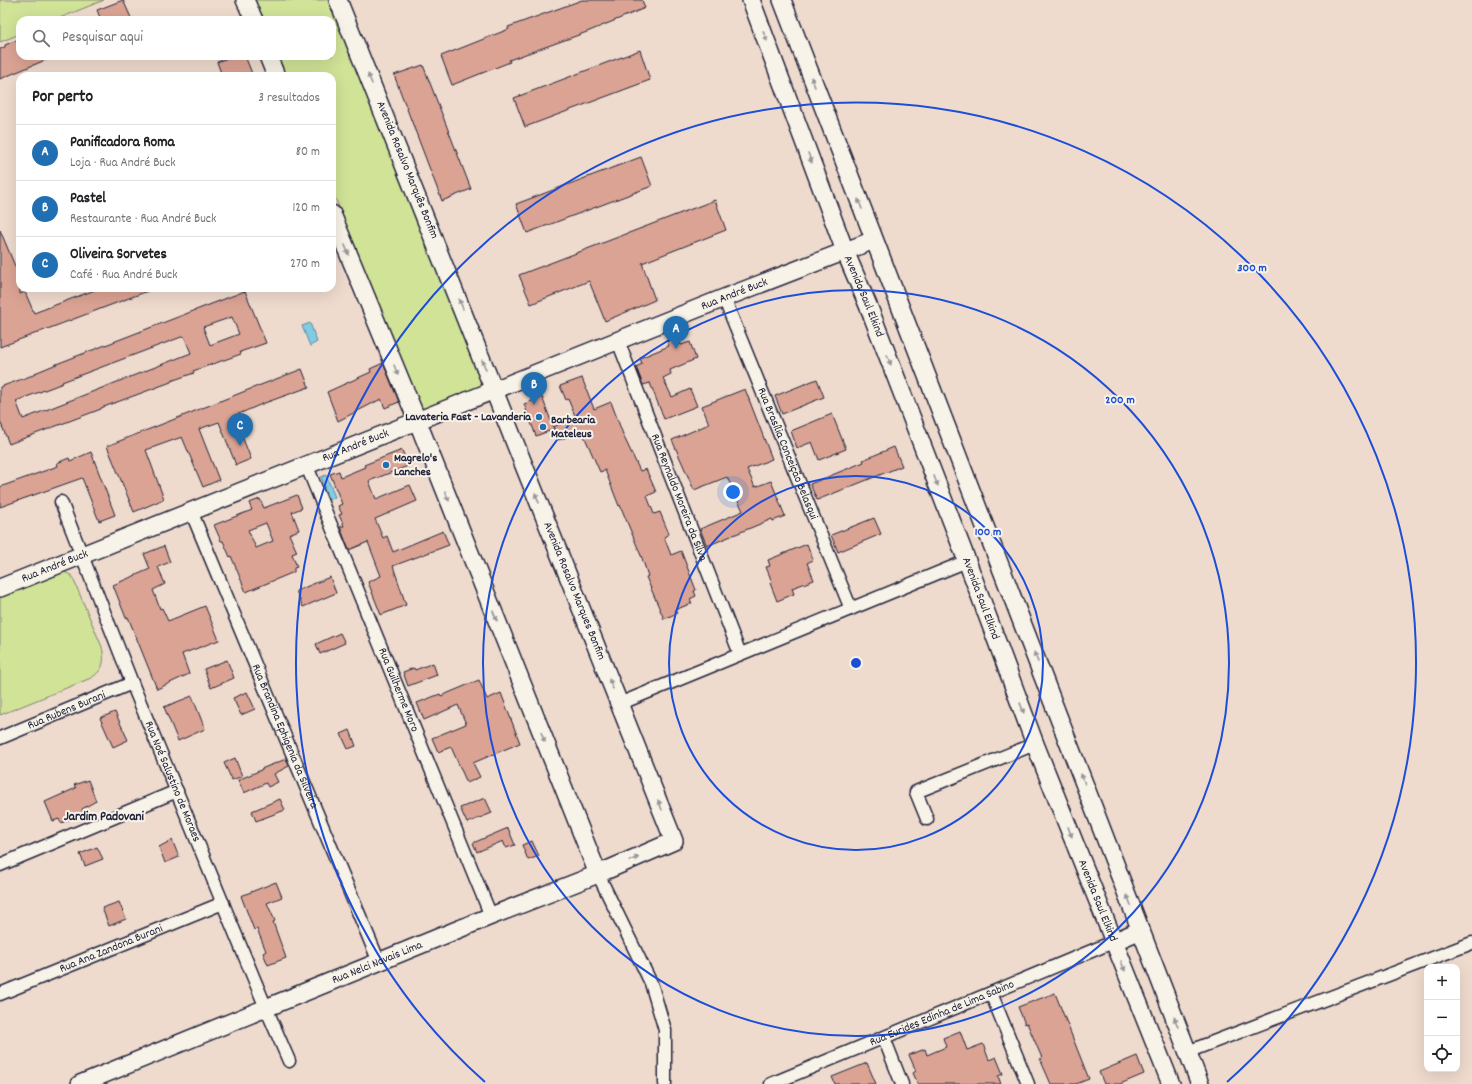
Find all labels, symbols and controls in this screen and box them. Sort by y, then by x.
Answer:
search box [16,16,336,60]
icon: search [30,27,52,49]
text: Pesquisar aqui [62,27,143,49]
one-way arrow [762,31,768,43]
one-way arrow [367,73,373,85]
one-way arrow [810,76,816,88]
text: Por perto [32,86,93,110]
text: 3 resultados [258,89,320,108]
street label: Avenida Rosalvo Marquês Bonfim [372,99,442,241]
text: Panificadora Roma [70,132,175,154]
text: A [41,143,49,162]
text: 80 m [296,143,320,162]
one-way arrow [808,153,814,165]
text: Loja · Rua André Buck [70,154,175,173]
text: Pastel [70,188,106,210]
one-way arrow [856,197,862,209]
text: B [42,199,48,218]
text: 120 m [292,199,320,218]
text: Restaurante · Rua André Buck [70,210,216,229]
text: Oliveira Sorvetes [70,244,167,266]
one-way arrow [344,244,350,256]
street label: Avenida Saul Elkind [839,253,888,340]
text: C [42,255,48,274]
text: 270 m [290,255,320,274]
text: 300 m [1237,260,1267,277]
text: Café · Rua André Buck [70,266,178,285]
street label: Rua André Buck [699,273,770,315]
one-way arrow [457,297,463,309]
pin: A [663,316,689,349]
one-way arrow [887,354,893,366]
one-way arrow [481,358,487,370]
one-way arrow [393,364,399,376]
pin: B [521,372,547,405]
street label: Rua Brasília Conceição Belasqui [753,385,822,522]
text: 200 m [1105,392,1135,409]
place label: Lavateria Fast - Lavanderia [405,409,532,426]
marker: Lavateria Fast - Lavanderia [534,412,544,422]
place label: Barbearia Mateleus [551,412,597,443]
pin: C [227,413,253,446]
marker: Barbearia Mateleus [538,422,548,432]
street label: Rua André Buck [320,425,391,467]
street label: Rua Reynaldo Moreira da Silva [646,431,712,564]
place label: Magrelo's Lanches [394,450,437,481]
marker: Magrelo's Lanches [381,460,391,470]
one-way arrow [933,476,939,488]
your location [723,482,743,502]
one-way arrow [444,490,450,502]
one-way arrow [534,492,540,504]
street label: Avenida Rosalvo Marques Bonfim [538,519,610,663]
text: 100 m [975,524,1001,541]
street label: Rua André Buck [19,545,91,587]
street label: Avenida Saul Elkind [958,554,1004,642]
one-way arrow [492,611,498,622]
street label: Rua Guilherme Moro [374,645,423,734]
one-way arrow [1033,652,1039,663]
centre of rings [849,656,863,670]
street label: Rua Brandina Ephigenia da Silveira [247,661,323,811]
one-way arrow [608,678,614,690]
street label: Rua Rubens Burani [25,686,108,734]
one-way arrow [1019,702,1025,714]
street label: Rua Noé Salustino de Moraes [140,718,205,845]
one-way arrow [541,732,547,744]
one-way arrow [1080,772,1086,784]
one-way arrow [656,798,662,810]
district label: Jardim Padovani [64,808,145,827]
one-way arrow [1067,827,1073,839]
one-way arrow [628,856,639,862]
street label: Avenida Saul Elkind [1074,857,1122,944]
one-way arrow [1126,894,1132,906]
street label: Rua Ana Zandona Burani [57,920,165,977]
street label: Rua Nelci Novais Lima [329,936,425,989]
one-way arrow [1120,960,1126,971]
map controls [1424,964,1460,1072]
button: + [1424,964,1460,1000]
street label: Rua Eurides Edinha de Lima Sabino [867,976,1017,1051]
button: − [1424,1000,1460,1036]
one-way arrow [1172,1015,1178,1027]
button: locate [1424,1036,1460,1072]

